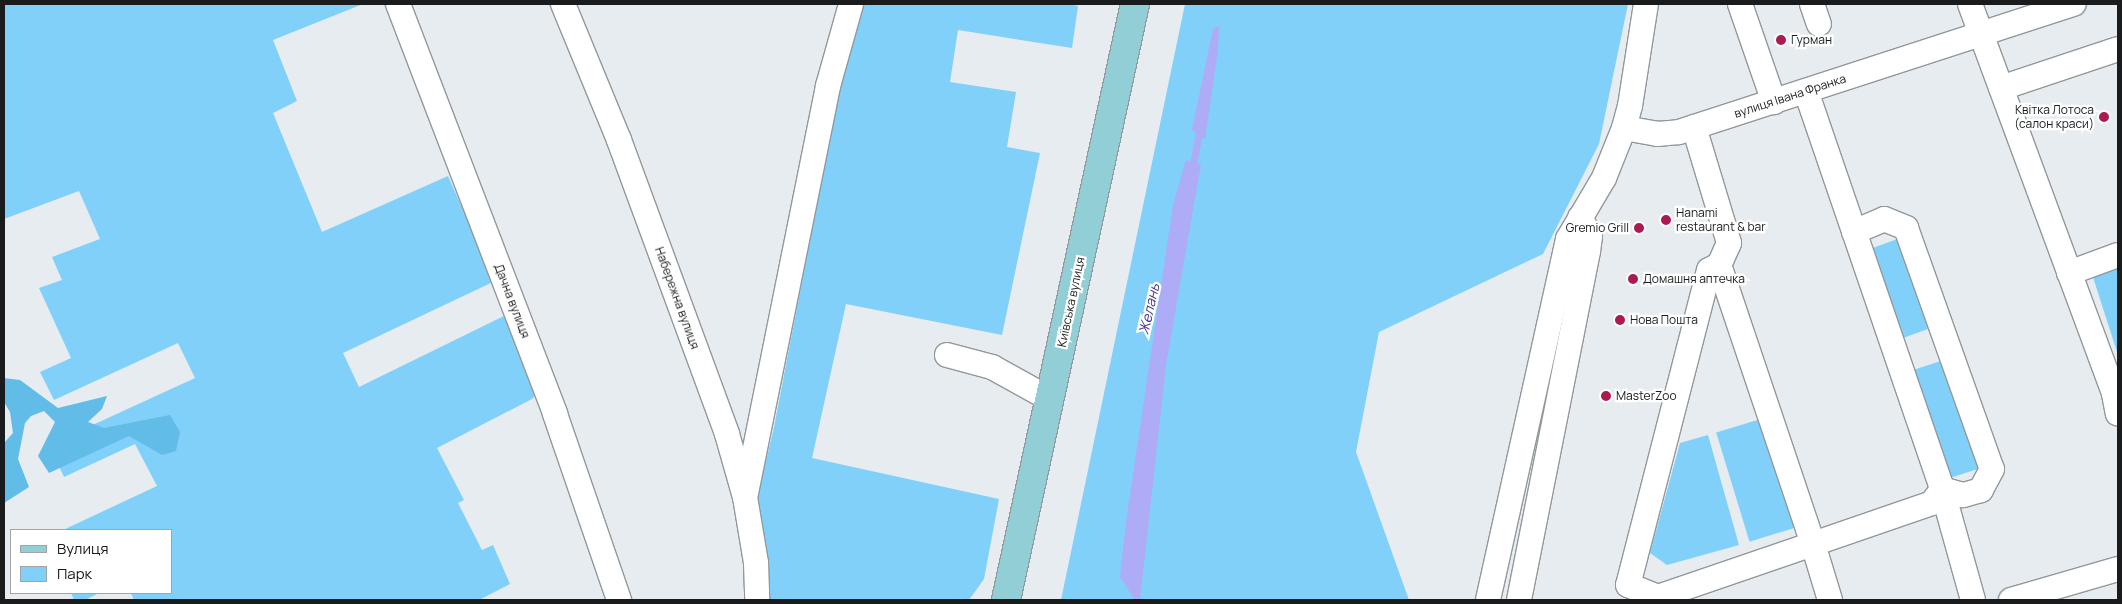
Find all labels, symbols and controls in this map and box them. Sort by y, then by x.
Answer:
place label: Гурман [1791,33,1832,47]
marker: Гурман [1775,34,1787,46]
street label: вулиця Івана Франка [1732,71,1848,121]
place label: Квітка Лотоса (салон краси) [2014,103,2094,131]
marker: Квітка Лотоса (салон краси) [2098,111,2110,123]
place label: Hanami restaurant & bar [1676,206,1766,234]
marker: Hanami restaurant & bar [1660,214,1672,226]
place label: Gremio Grill [1566,221,1629,235]
marker: Gremio Grill [1633,222,1645,234]
street label: Набережна вулиця [652,245,702,351]
street label: Київська вулиця [1054,256,1088,348]
street label: Дачна вулиця [491,262,533,340]
place label: Домашня аптечка [1643,272,1745,286]
marker: Домашня аптечка [1627,273,1639,285]
water label: Желань [1135,282,1163,336]
place label: Нова Пошта [1630,313,1698,327]
marker: Нова Пошта [1614,314,1626,326]
place label: MasterZoo [1616,389,1677,403]
marker: MasterZoo [1600,390,1612,402]
legend [10,529,172,594]
text: Вулиця [57,538,109,559]
text: Парк [57,563,92,584]

